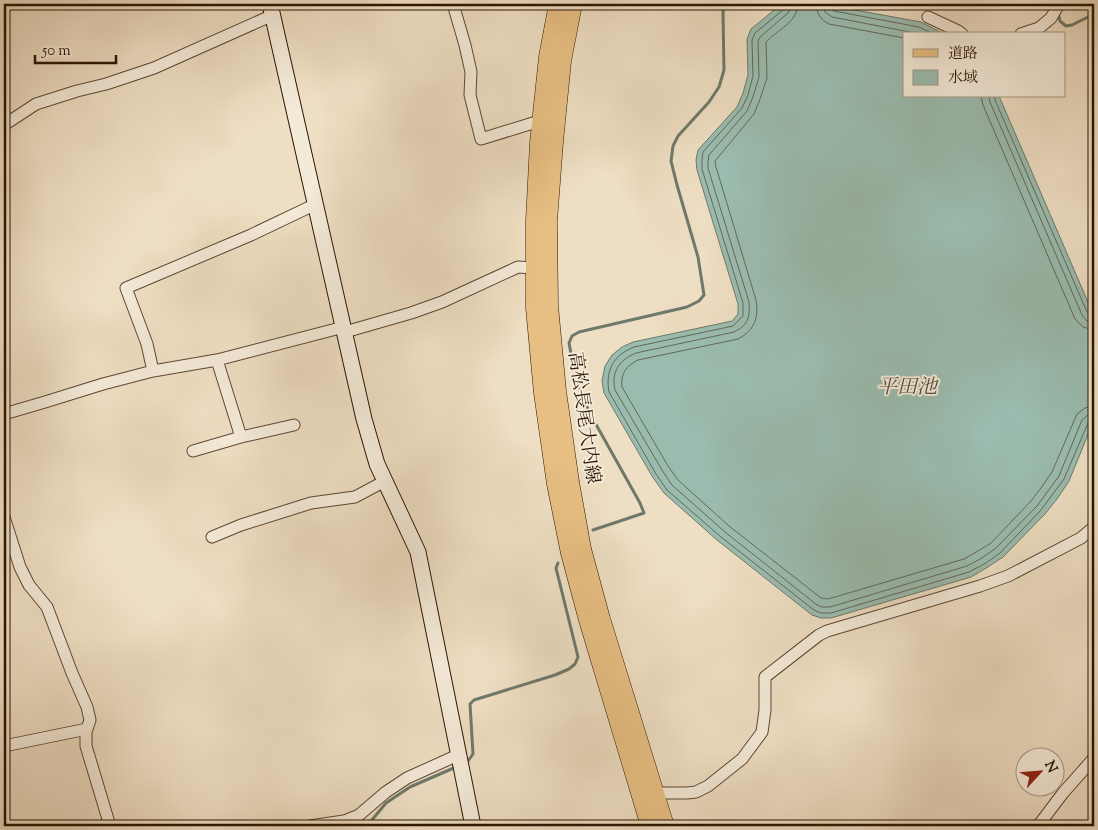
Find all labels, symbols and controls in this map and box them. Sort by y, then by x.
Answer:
scale bar [35,32,116,64]
legend [903,32,1066,98]
text: 50 m [41,41,71,62]
text: 道路 [948,44,978,65]
text: 水域 [948,68,978,89]
street label: 高松長尾大内線 [560,350,606,486]
water label: 平田池 [877,374,939,403]
north arrow [1016,748,1066,798]
text: N [1038,758,1061,777]

